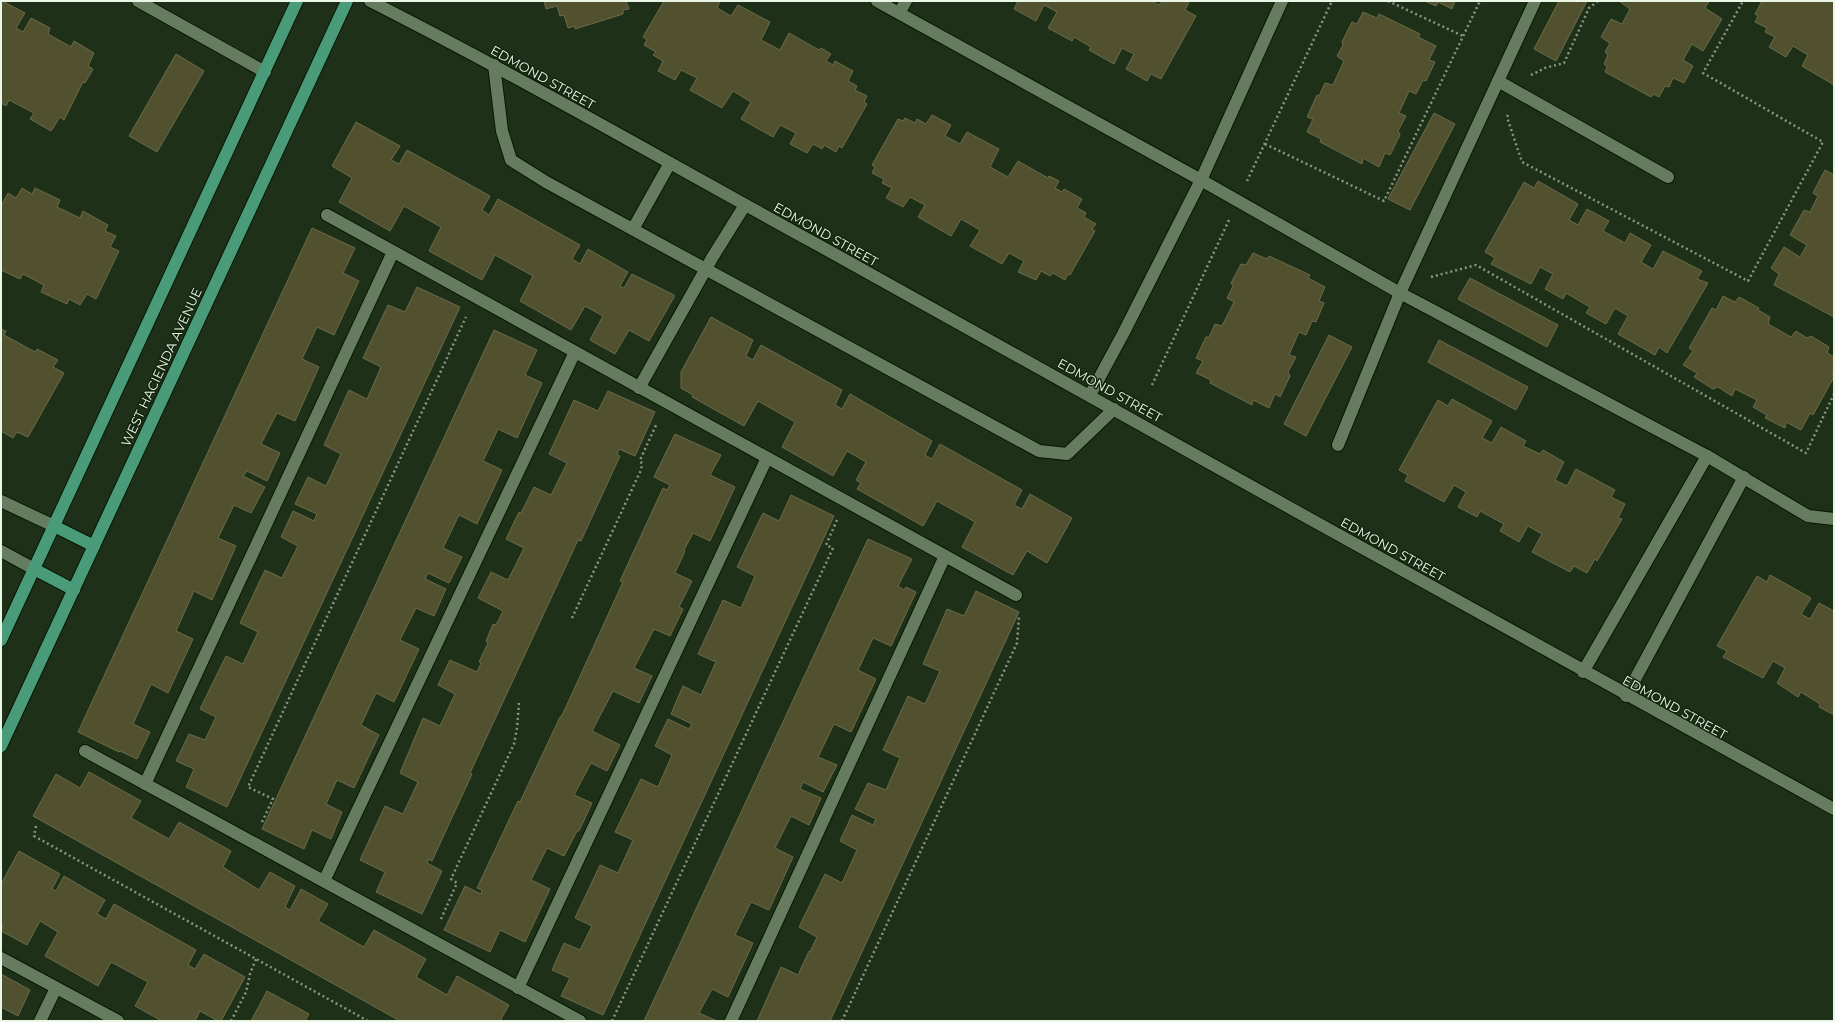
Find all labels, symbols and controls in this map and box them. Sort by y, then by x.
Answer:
street label: EDMOND STREET [488,42,599,113]
street label: EDMOND STREET [771,199,882,270]
street label: WEST HACIENDA AVENUE [117,285,205,449]
street label: EDMOND STREET [1055,355,1166,426]
street label: EDMOND STREET [1338,514,1449,585]
street label: EDMOND STREET [1620,672,1731,743]

